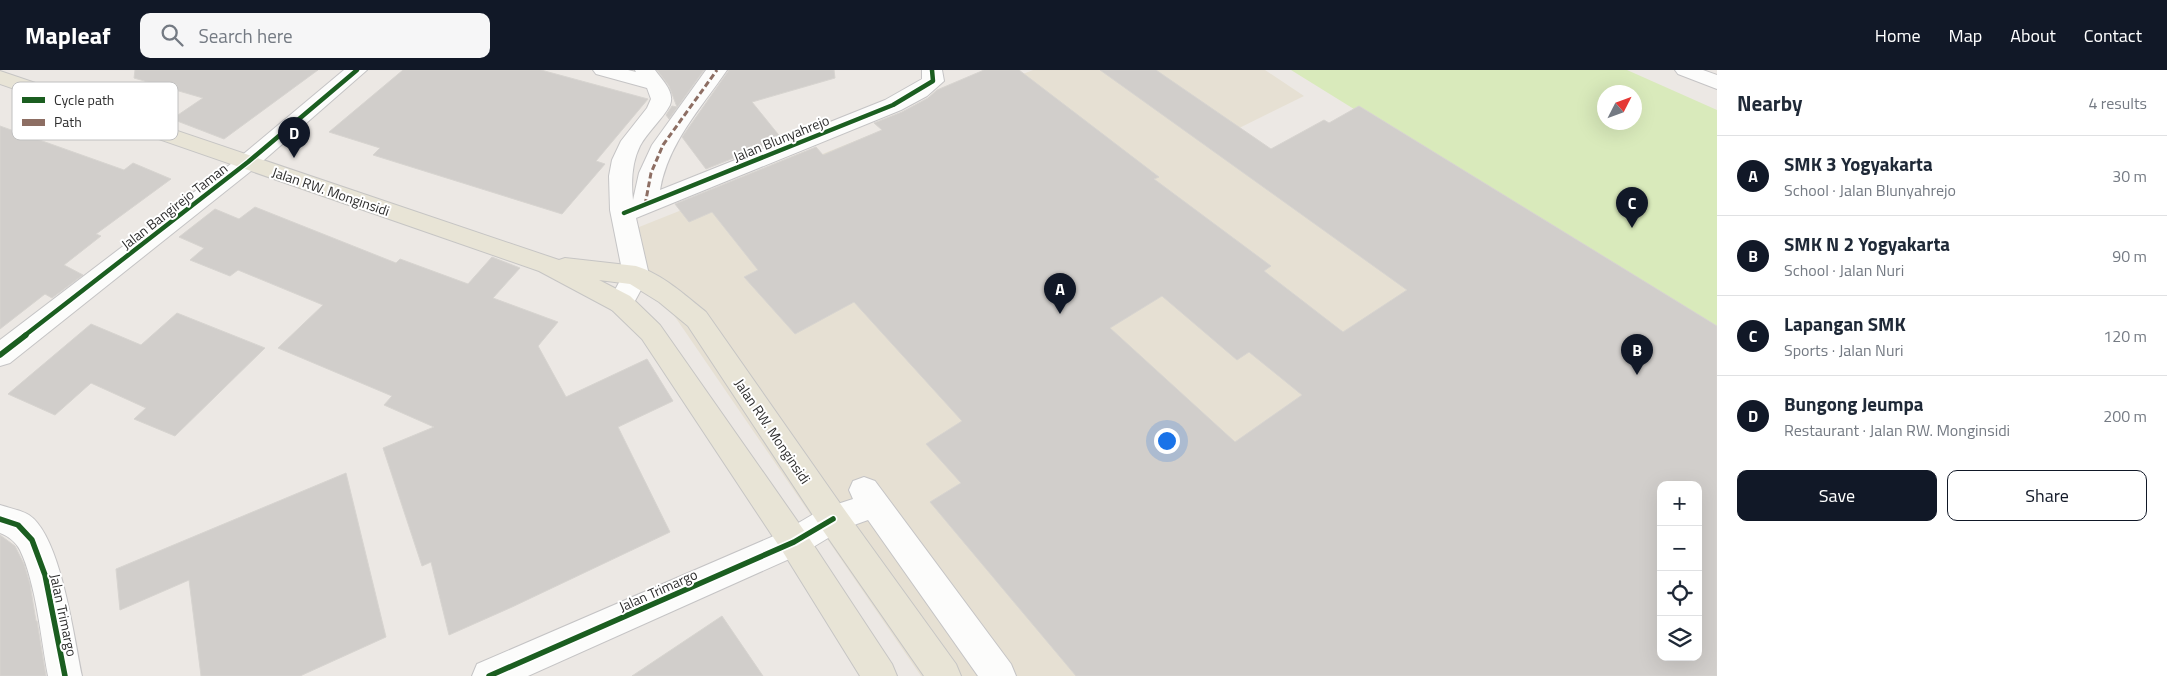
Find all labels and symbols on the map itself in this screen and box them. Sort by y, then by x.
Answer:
legend [12,82,178,140]
north arrow [1597,85,1642,130]
text: Cycle path [54,89,114,110]
street label: Jalan Blunyahrejo [730,109,832,167]
text: Path [54,111,82,132]
pin: D [278,117,310,158]
street label: Jalan Bangirejo Taman [116,158,232,254]
street label: Jalan RW. Monginsidi [269,161,393,221]
pin: C [1616,187,1648,228]
pin: A [1044,273,1076,314]
pin: B [1621,334,1653,375]
street label: Jalan RW. Monginsidi [730,374,816,488]
your location [1154,428,1180,454]
street label: Jalan Trimargo [615,563,701,617]
street label: Jalan Trimargo [45,572,83,658]

